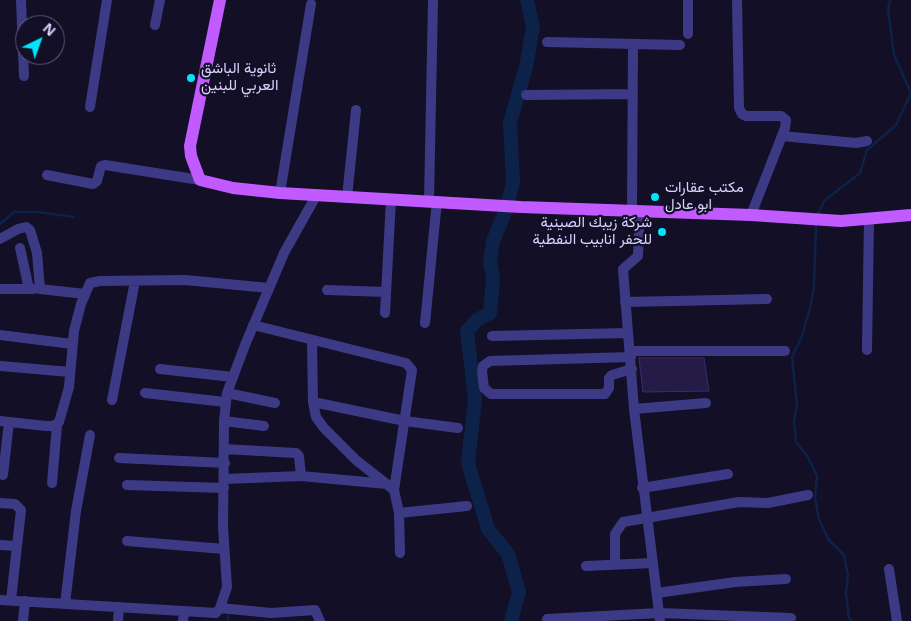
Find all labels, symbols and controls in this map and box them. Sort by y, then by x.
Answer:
north arrow [15,15,65,65]
text: N [39,18,60,40]
place label: ثانوية الباشق العربي للبنين [201,60,278,95]
marker: ثانوية الباشق العربي للبنين [185,72,197,84]
place label: مكتب عقارات ابو عادل [665,179,744,214]
marker: مكتب عقارات ابو عادل [649,191,661,203]
place label: شركة زيبك الصينية للحفر انابيب النفطية [532,214,652,249]
marker: شركة زيبك الصينية للحفر انابيب النفطية [656,226,668,238]

